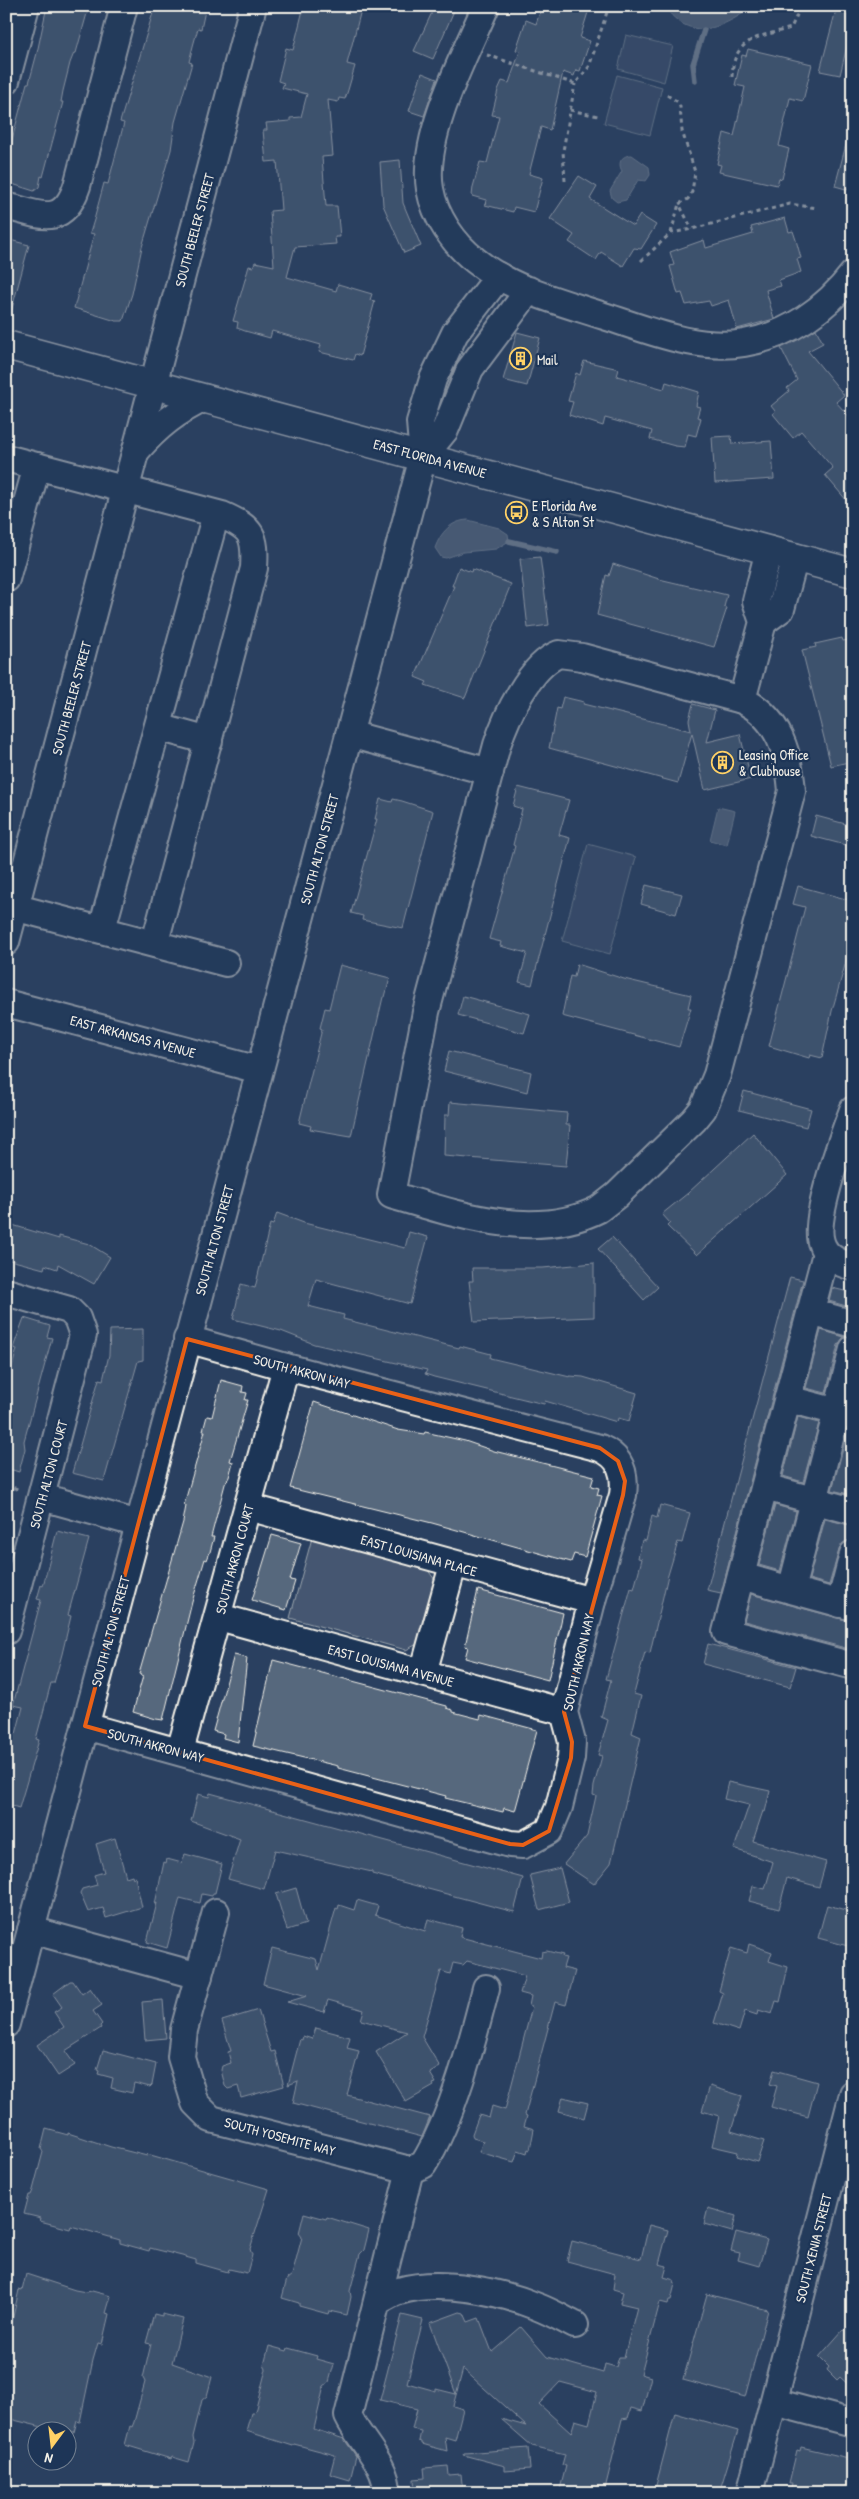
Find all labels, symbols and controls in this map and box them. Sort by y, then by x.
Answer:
street label: SOUTH BEELER STREET [170,171,218,289]
building icon: Mail [509,347,533,371]
place label: Mail [537,350,558,369]
street label: EAST FLORIDA AVENUE [371,434,489,482]
place label: E Florida Ave & S Alton St [532,496,597,531]
bus stop icon: E Florida Ave & S Alton St [504,501,528,525]
street label: SOUTH BEELER STREET [47,639,95,757]
place label: Leasing Office & Clubhouse [739,745,809,780]
building icon: Leasing Office & Clubhouse [711,750,735,774]
street label: SOUTH ALTON STREET [295,791,343,906]
street label: EAST ARKANSAS AVENUE [68,1010,198,1062]
street label: SOUTH ALTON STREET [190,1182,238,1297]
street label: SOUTH AKRON WAY [252,1349,353,1393]
street label: SOUTH ALTON COURT [24,1417,72,1530]
street label: SOUTH AKRON COURT [210,1501,258,1616]
street label: EAST LOUISIANA PLACE [359,1529,479,1581]
street label: SOUTH ALTON STREET [86,1573,134,1688]
street label: SOUTH AKRON WAY [558,1611,599,1712]
street label: EAST LOUISIANA AVENUE [326,1639,456,1691]
street label: SOUTH AKRON WAY [106,1723,207,1767]
street label: SOUTH YOSEMITE WAY [222,2112,338,2160]
street label: SOUTH XENIA STREET [790,2191,836,2305]
north arrow [28,2422,78,2472]
text: N [42,2449,55,2469]

